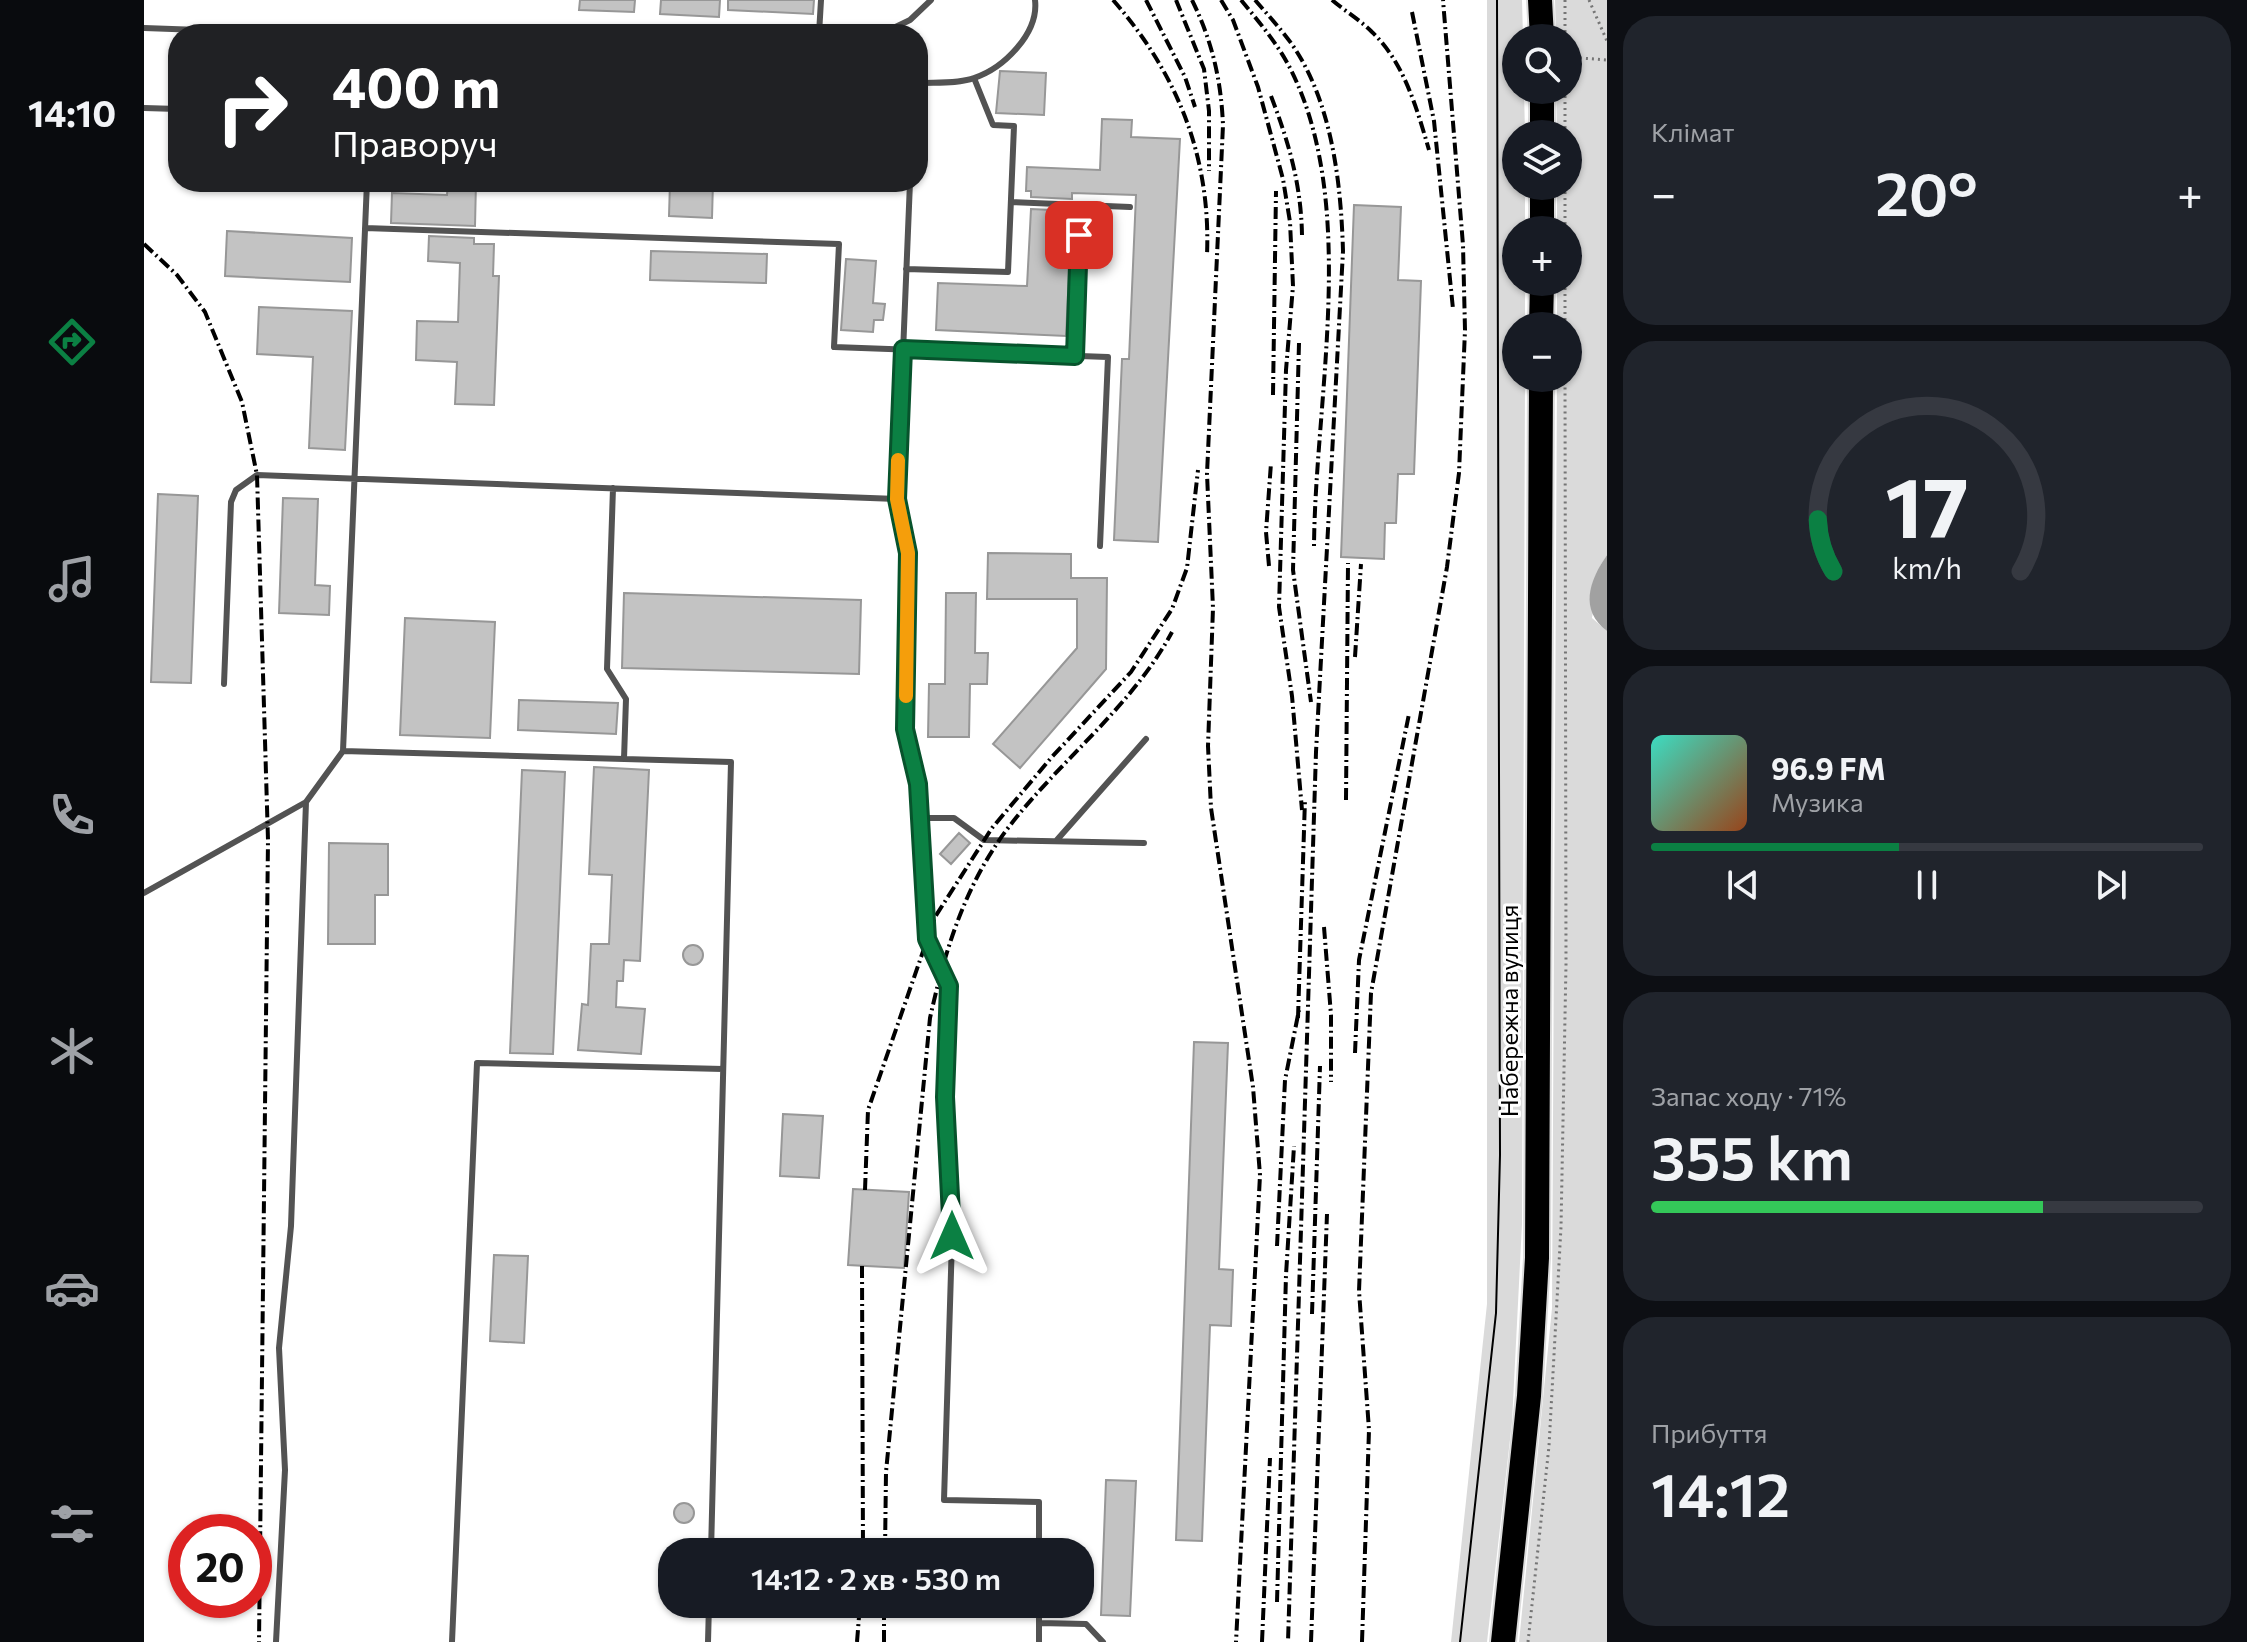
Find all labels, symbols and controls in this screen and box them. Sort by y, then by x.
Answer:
map controls [1502,24,1582,392]
button: search [1502,24,1582,104]
text: 400 m [332,51,500,120]
icon: right [200,56,304,160]
text: 14:10 [28,90,116,134]
text: Клімат [1651,116,1734,147]
text: Праворуч [332,120,498,164]
button: layers [1502,120,1582,200]
text: 20° [1875,155,1978,228]
text: − [1651,165,1676,219]
text: + [2177,165,2203,219]
pin [1045,201,1113,269]
icon: arrive [1057,213,1101,257]
button: + [1502,216,1582,296]
button: − [1502,312,1582,392]
icon: directions [44,314,100,370]
text: 17 [1885,452,1969,554]
text: km/h [1892,550,1962,585]
icon: music [44,551,100,607]
text: 96.9 FM [1771,749,1886,786]
text: Музика [1771,786,1863,817]
icon: phone [44,787,100,843]
icon: previous [1721,863,1765,907]
icon: pause [1905,863,1949,907]
icon: next [2089,863,2133,907]
street label: Набережна вулиця [1494,905,1523,1117]
icon: climate [44,1023,100,1079]
text: Запас ходу · 71% [1651,1080,1846,1111]
text: 355 km [1651,1119,1853,1192]
position arrow [910,1194,994,1278]
icon: car [44,1260,100,1316]
text: Прибуття [1651,1417,1767,1448]
text: 14:12 [1651,1456,1790,1529]
icon: filters [44,1496,100,1552]
speed limit sign: 20 [168,1514,272,1618]
text: 14:12 · 2 хв · 530 m [751,1559,1001,1596]

